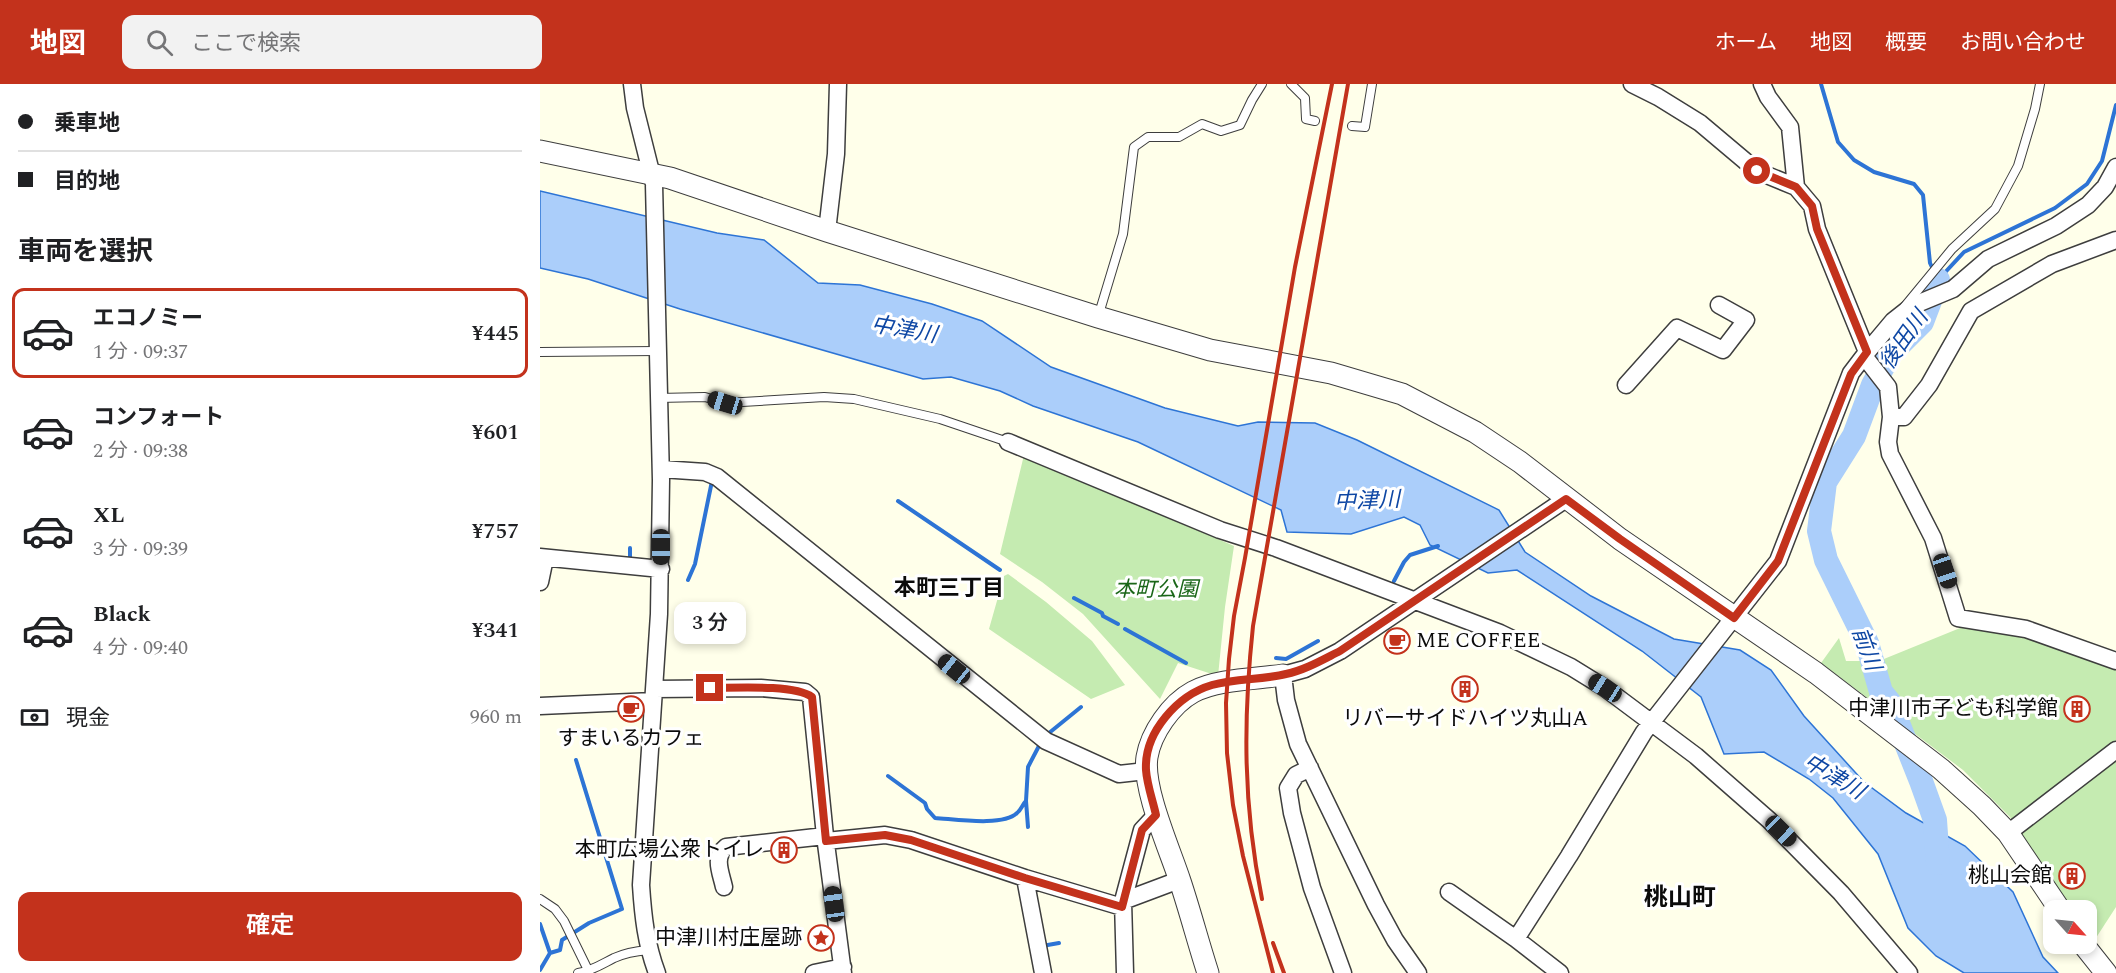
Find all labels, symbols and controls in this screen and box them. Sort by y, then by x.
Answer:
search box [122,15,542,69]
text: 地図 [30,22,86,65]
icon: search [143,26,176,59]
text: ここで検索 [191,27,301,60]
text: ホーム [1715,27,1777,59]
text: 地図 [1810,27,1852,59]
text: 概要 [1885,27,1927,59]
text: お問い合わせ [1960,27,2086,59]
text: 乗車地 [54,107,120,140]
route start [1743,157,1770,184]
text: 目的地 [54,165,120,198]
text: 車両を選択 [18,231,153,273]
text: エコノミー [93,302,203,335]
water label: 後田川 [1872,302,1938,377]
icon: car [21,306,75,360]
water label: 中津川 [869,308,941,352]
text: ¥445 [472,317,519,350]
text: 1 分 · 09:37 [93,337,188,367]
car [705,389,745,417]
text: コンフォート [93,401,224,434]
icon: car [21,405,75,459]
text: ¥601 [472,416,519,449]
text: 2 分 · 09:38 [93,436,188,466]
water label: 中津川 [1333,483,1403,519]
text: XL [93,499,124,532]
icon: car [21,504,75,558]
text: ¥757 [472,515,519,548]
car [652,529,670,565]
text: 3 分 · 09:39 [93,534,188,564]
car [1931,551,1959,591]
district label: 本町三丁目 [894,572,1004,605]
park label: 本町公園 [1114,574,1201,606]
text: Black [93,598,151,631]
callout: 3 分 [674,601,746,643]
icon: car [21,603,75,657]
text: 3 分 [692,608,728,638]
text: ¥341 [472,614,519,647]
water label: 前川 [1843,623,1890,677]
place label: ME COFFEE [1416,625,1540,657]
cafe icon: ME COFFEE [1382,626,1412,656]
text: 4 分 · 09:40 [93,633,188,663]
car [934,651,974,687]
car [1585,671,1625,705]
route end [696,674,723,701]
building icon: リバーサイドハイツ丸山A [1450,674,1480,704]
place label: 中津川市子ども科学館 [1848,693,2058,725]
cafe icon: すまいるカフェ [616,694,646,724]
building icon: 中津川市子ども科学館 [2062,694,2092,724]
icon: cash [18,701,51,734]
text: 現金 [66,702,110,735]
text: 960 m [470,702,522,732]
place label: リバーサイドハイツ丸山A [1342,703,1588,735]
place label: すまいるカフェ [558,723,705,755]
water label: 中津川 [1797,746,1872,809]
car [1762,812,1800,850]
place label: 本町広場公衆トイレ [575,834,764,866]
building icon: 本町広場公衆トイレ [769,835,799,865]
place label: 桃山会館 [1968,860,2052,892]
building icon: 桃山会館 [2057,861,2087,891]
district label: 桃山町 [1644,880,1716,916]
car [823,885,845,923]
button: 確定 [18,892,522,961]
north arrow [2043,900,2097,954]
map controls [2043,900,2097,954]
place label: 中津川村庄屋跡 [655,922,802,954]
place icon: 中津川村庄屋跡 [806,923,836,953]

